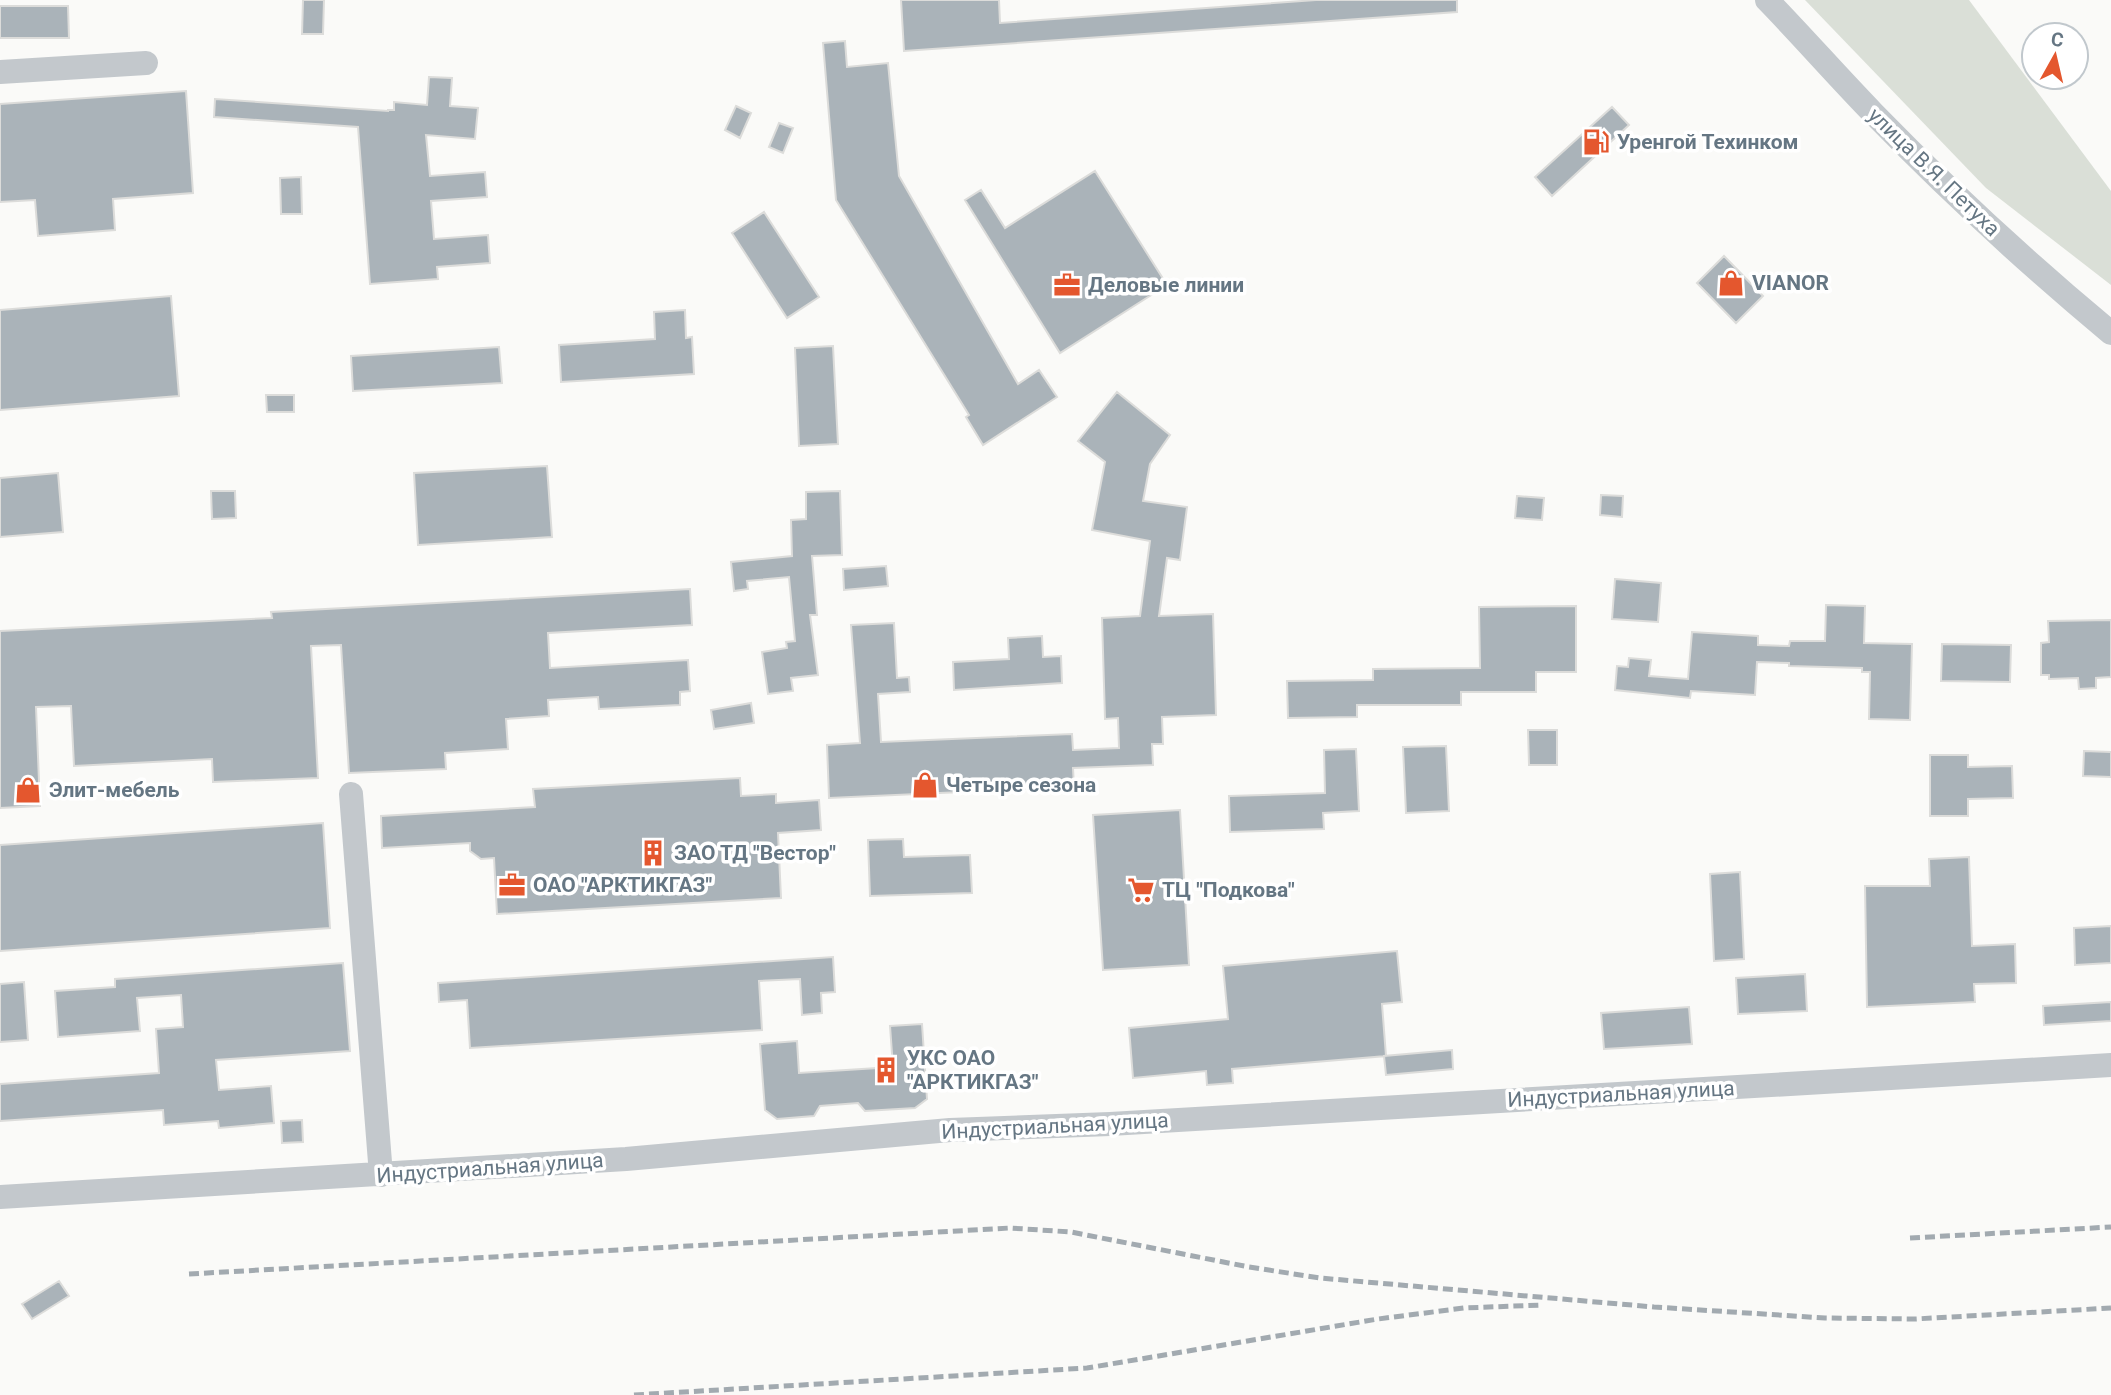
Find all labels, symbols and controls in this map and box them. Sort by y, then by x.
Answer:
north arrow [2020,21,2090,91]
text: С [2050,27,2065,52]
street label: улица В.Я. Петуха [1863,103,2005,241]
fuel station icon: Уренгой Техинком [1581,127,1611,157]
place label: Уренгой Техинком [1617,130,1798,154]
shop icon: VIANOR [1716,268,1746,298]
office icon: Деловые линии [1052,270,1082,300]
place label: VIANOR [1752,271,1829,295]
place label: Деловые линии [1088,273,1244,297]
shop icon: Четыре сезона [910,770,940,800]
place label: Четыре сезона [946,773,1096,797]
shop icon: Элит-мебель [13,775,43,805]
place label: Элит-мебель [49,778,180,802]
building icon: ЗАО ТД "Вестор" [638,838,668,868]
place label: ЗАО ТД "Вестор" [674,841,836,865]
office icon: ОАО "АРКТИКГАЗ" [497,870,527,900]
place label: ОАО "АРКТИКГАЗ" [533,873,713,897]
supermarket icon: ТЦ "Подкова" [1126,875,1156,905]
place label: ТЦ "Подкова" [1162,878,1295,902]
place label: УКС ОАО "АРКТИКГАЗ" [907,1046,1039,1094]
building icon: УКС ОАО "АРКТИКГАЗ" [871,1055,901,1085]
street label: Индустриальная улица [1507,1076,1735,1112]
street label: Индустриальная улица [941,1108,1169,1144]
street label: Индустриальная улица [376,1148,604,1188]

